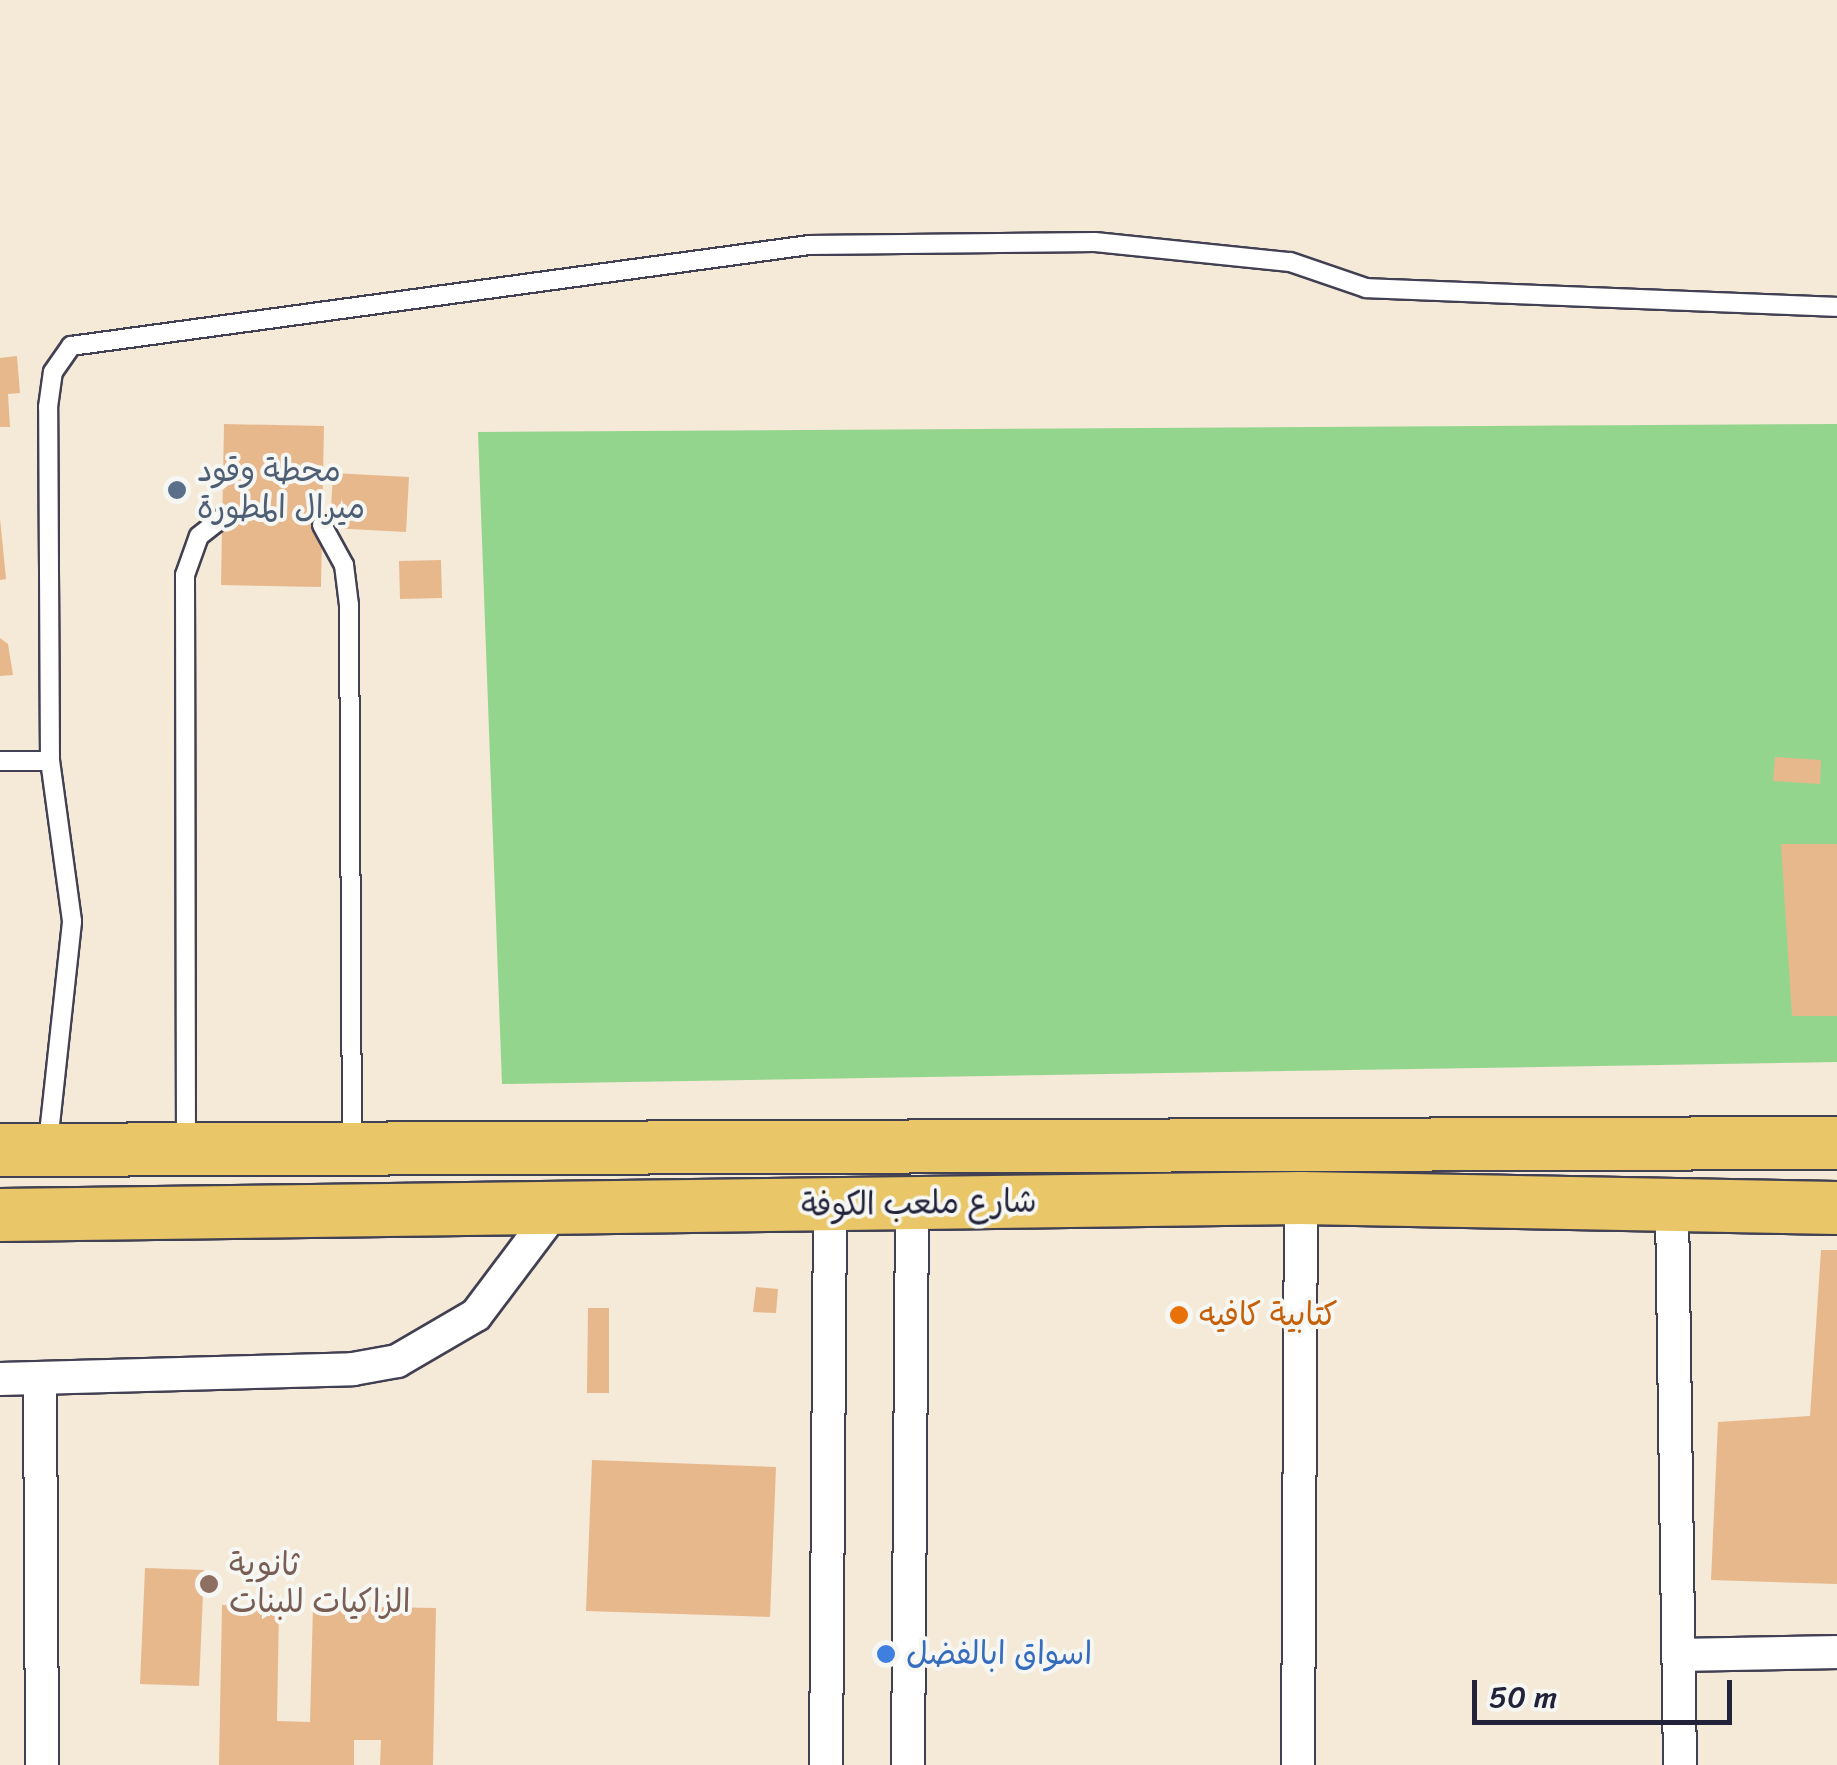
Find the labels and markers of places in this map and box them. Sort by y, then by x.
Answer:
place label: محطة وقود ميرال المطورة [197,453,365,528]
marker: محطة وقود ميرال المطورة [166,479,188,501]
place label: كتابية كافيه [1199,1296,1338,1334]
marker: كتابية كافيه [1168,1304,1190,1326]
place label: ثانوية الزاكيات للبنات [229,1547,411,1622]
marker: ثانوية الزاكيات للبنات [198,1573,220,1595]
place label: اسواق ابالفضل [906,1635,1092,1673]
marker: اسواق ابالفضل [875,1643,897,1665]

